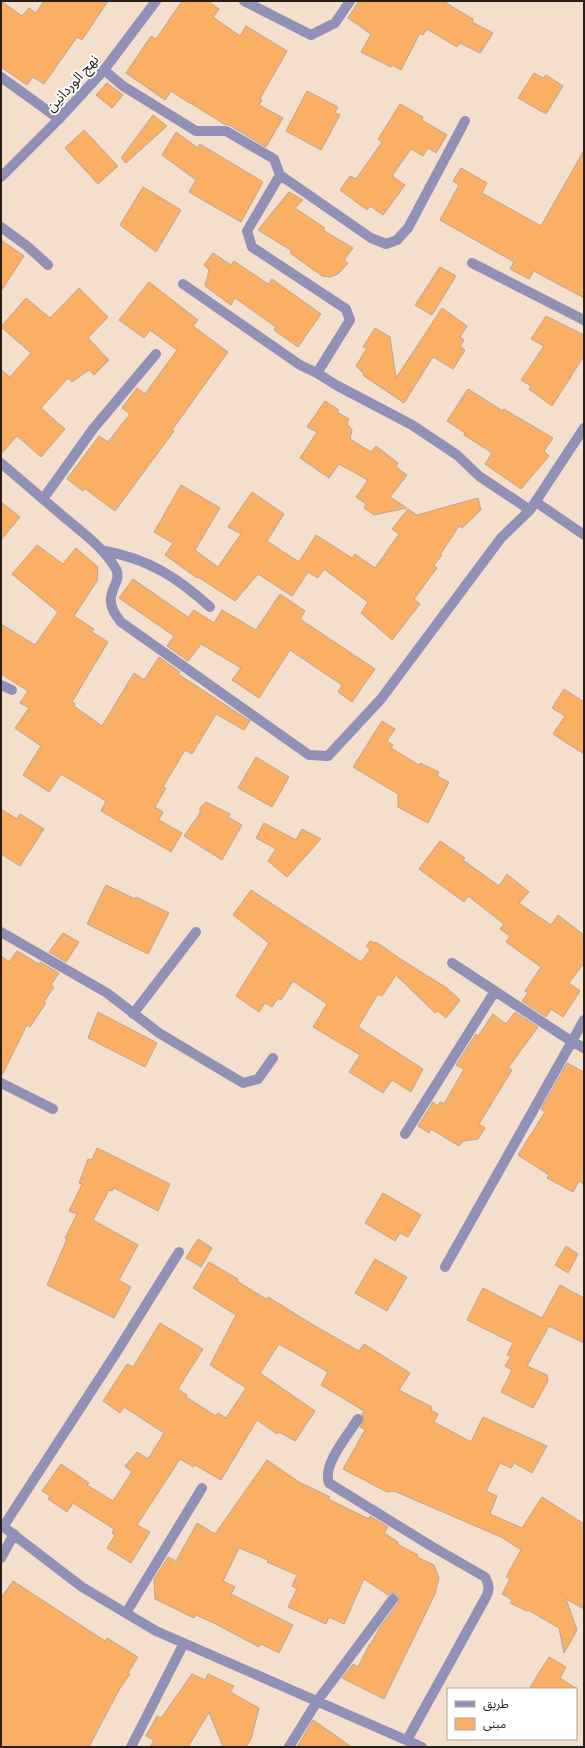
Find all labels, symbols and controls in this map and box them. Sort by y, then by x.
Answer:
street label: نهج الوردانين [42,51,104,117]
legend [447,1688,577,1740]
text: طريق [483,1697,509,1712]
text: مبنى [483,1717,506,1731]

